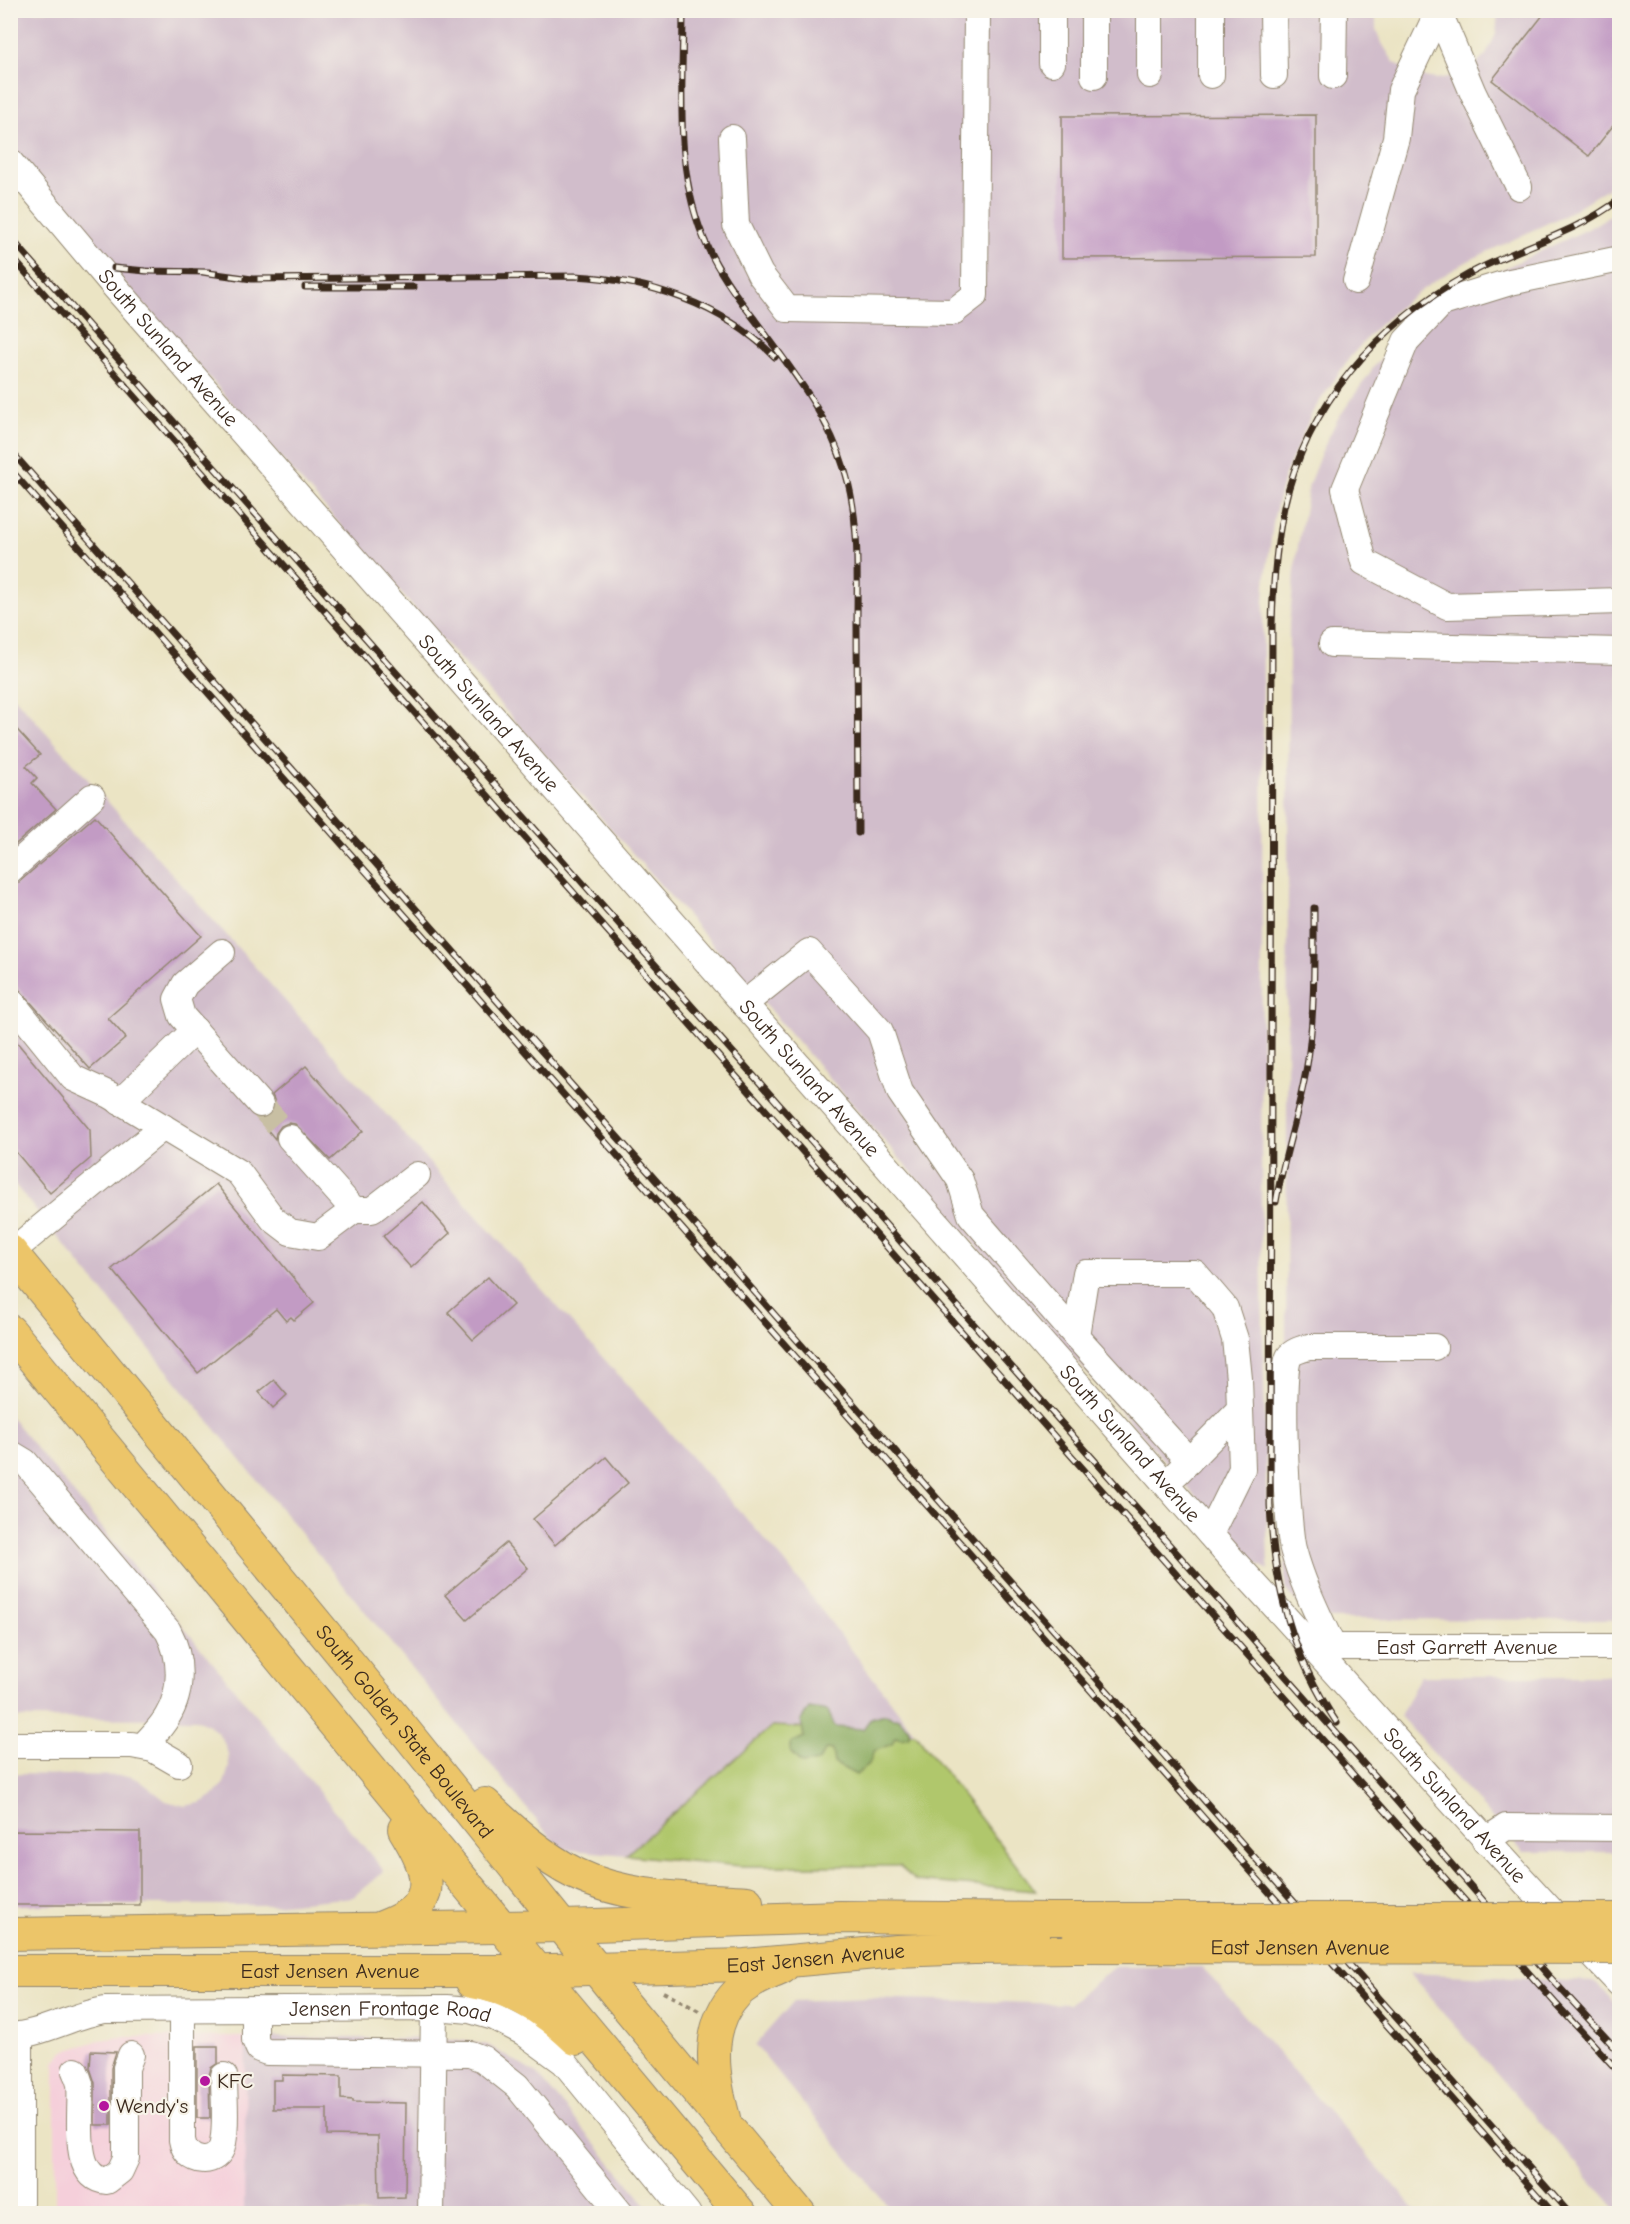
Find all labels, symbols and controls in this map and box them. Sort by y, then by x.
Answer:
street label: South Sunland Avenue [93,264,243,431]
street label: South Sunland Avenue [414,630,564,796]
street label: South Sunland Avenue [734,995,885,1162]
street label: South Sunland Avenue [1055,1360,1205,1527]
street label: South Golden State Boulevard [311,1620,498,1843]
street label: East Garrett Avenue [1376,1635,1558,1659]
street label: South Sunland Avenue [1379,1722,1531,1888]
street label: East Jensen Avenue [1211,1935,1389,1960]
street label: East Jensen Avenue [726,1939,905,1977]
street label: East Jensen Avenue [241,1959,419,1983]
street label: Jensen Frontage Road [289,1996,494,2028]
place label: KFC [217,2069,253,2093]
marker: KFC [198,2074,212,2088]
place label: Wendy's [116,2094,188,2118]
marker: Wendy's [97,2099,111,2113]

